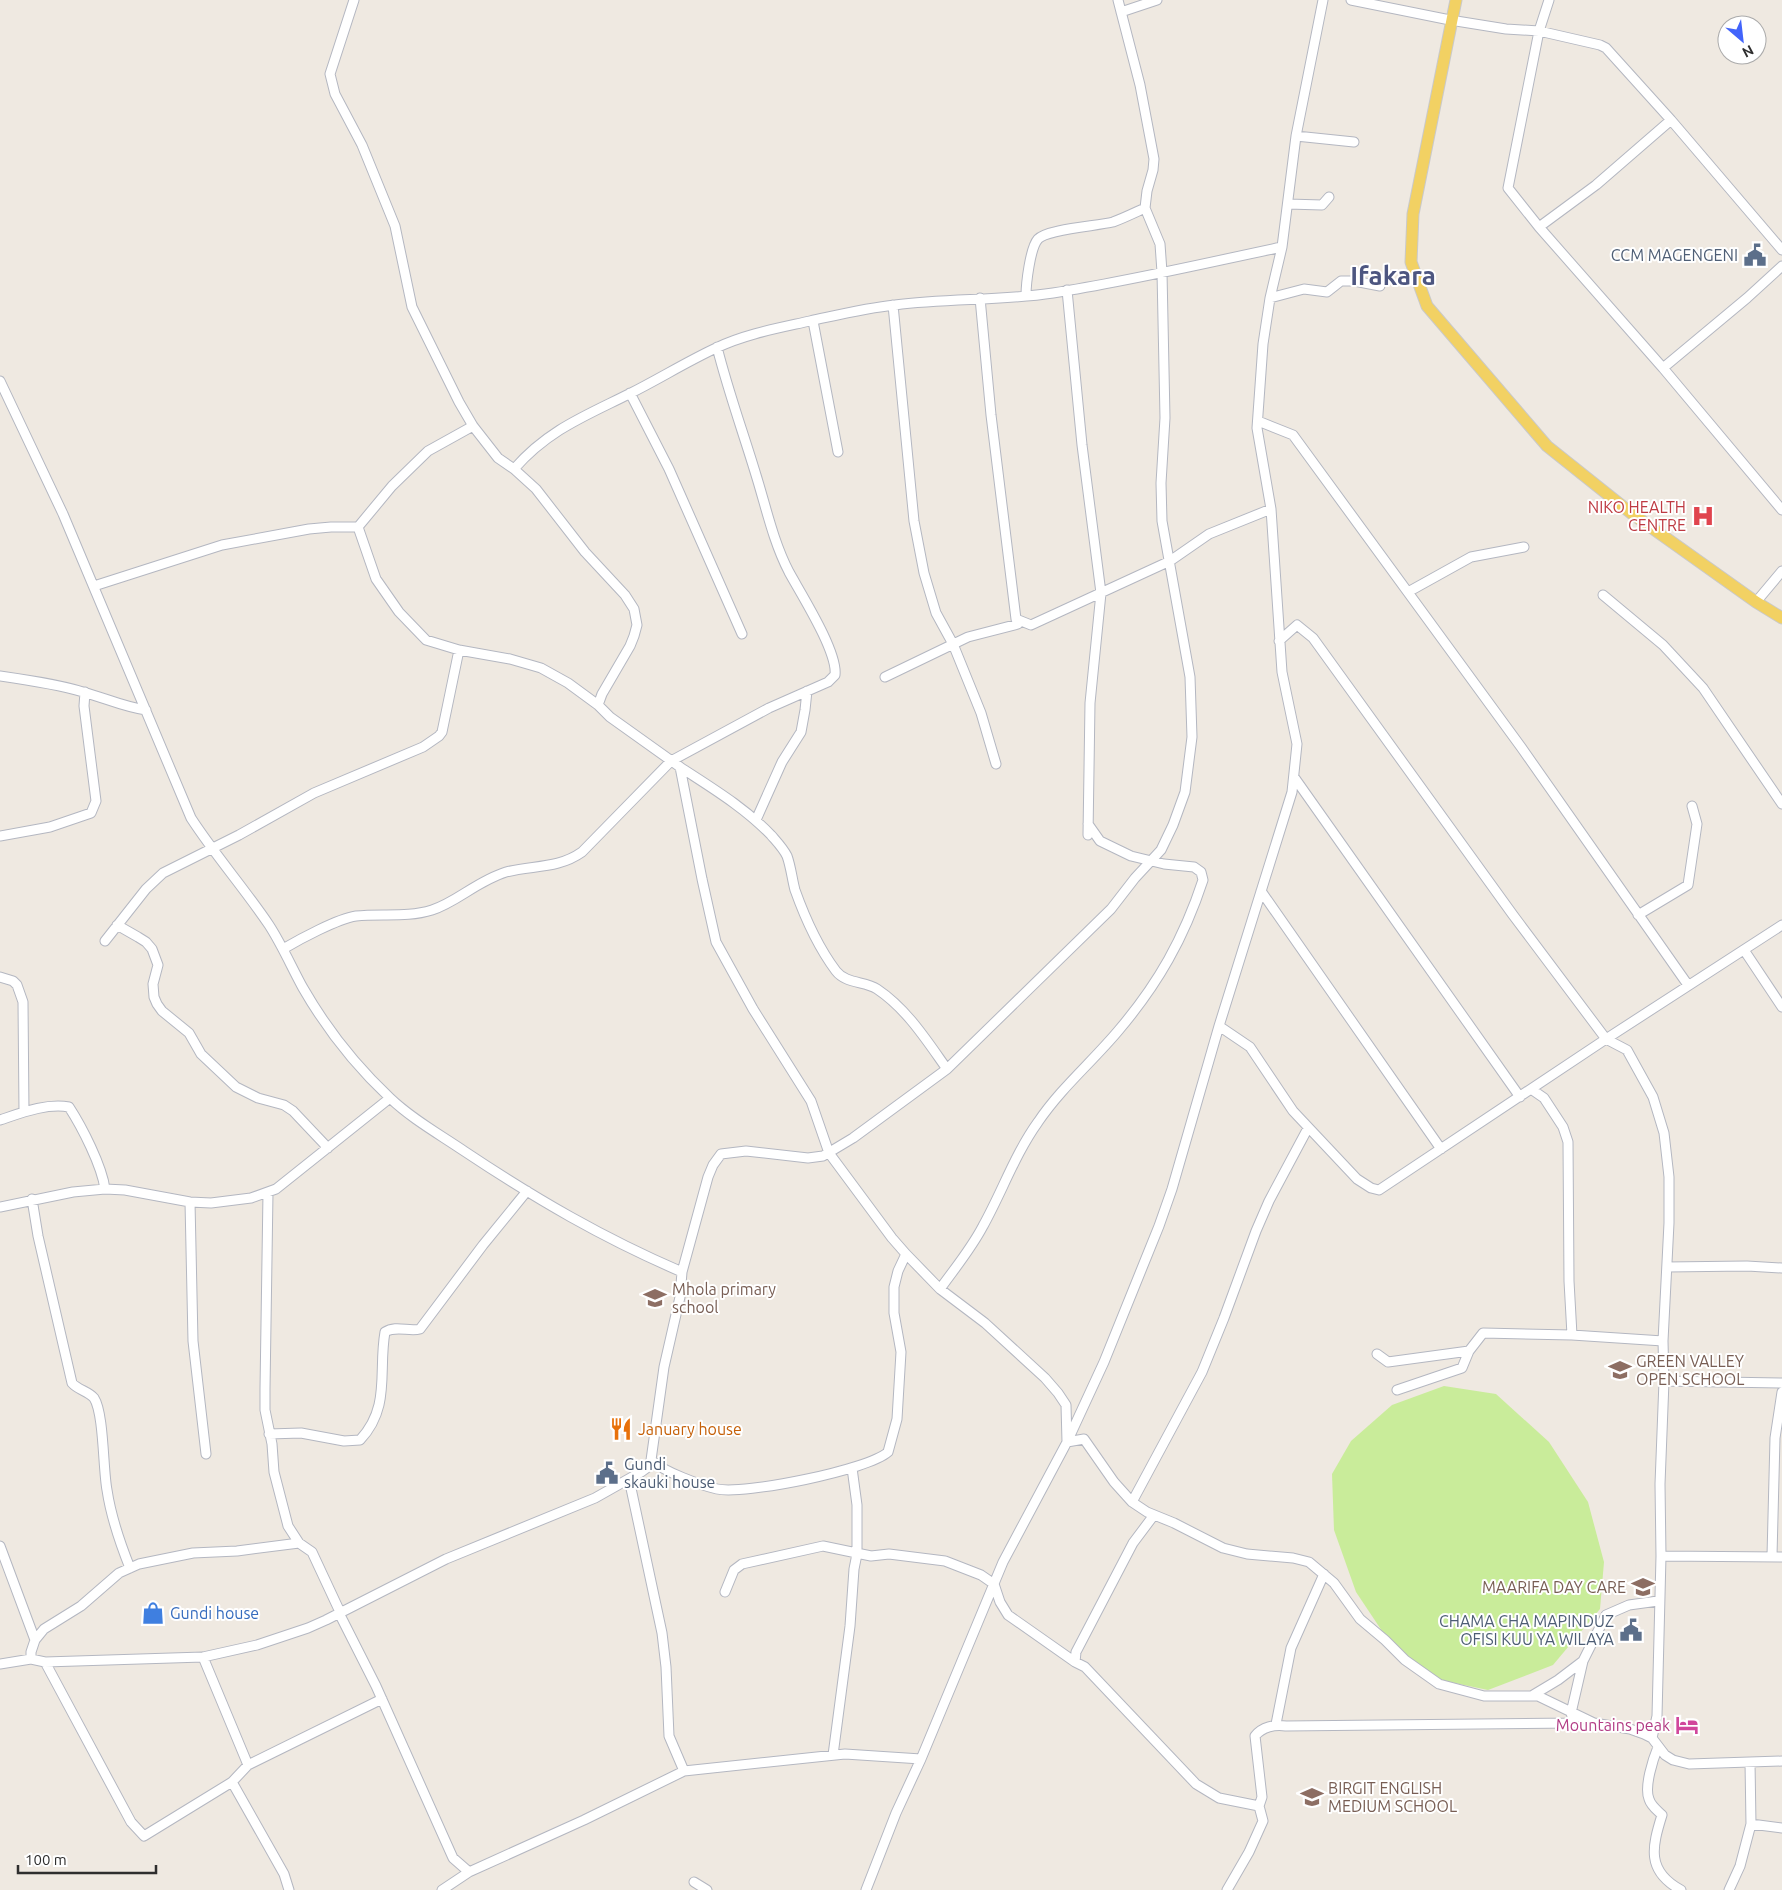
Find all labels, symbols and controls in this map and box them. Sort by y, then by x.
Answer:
north arrow [1717,15,1767,65]
text: N [1740,42,1756,61]
public building icon: CCM MAGENGENI [1742,242,1768,268]
place label: CCM MAGENGENI [1611,246,1738,264]
district label: Ifakara [1350,261,1436,290]
place label: NIKO HEALTH CENTRE [1588,498,1686,534]
hospital icon: NIKO HEALTH CENTRE [1690,503,1716,529]
place label: Mhola primary school [672,1280,776,1316]
school or university icon: Mhola primary school [642,1285,668,1311]
place label: GREEN VALLEY OPEN SCHOOL [1636,1352,1745,1388]
school or university icon: GREEN VALLEY OPEN SCHOOL [1607,1357,1633,1383]
restaurant icon: January house [608,1416,634,1442]
place label: January house [638,1420,742,1438]
place label: Gundi skauki house [624,1455,715,1491]
public building icon: Gundi skauki house [594,1460,620,1486]
school or university icon: MAARIFA DAY CARE [1630,1574,1656,1600]
place label: MAARIFA DAY CARE [1482,1578,1626,1596]
shop icon: Gundi house [140,1600,166,1626]
place label: Gundi house [170,1604,259,1622]
place label: CHAMA CHA MAPINDUZ OFISI KUU YA WILAYA [1439,1612,1615,1648]
public building icon: CHAMA CHA MAPINDUZ OFISI KUU YA WILAYA [1618,1617,1644,1643]
hotel icon: Mountains peak [1674,1712,1700,1738]
place label: Mountains peak [1556,1716,1670,1734]
place label: BIRGIT ENGLISH MEDIUM SCHOOL [1328,1779,1457,1815]
school or university icon: BIRGIT ENGLISH MEDIUM SCHOOL [1299,1784,1325,1810]
scale bar [18,1842,155,1874]
text: 100 m [25,1851,67,1868]

